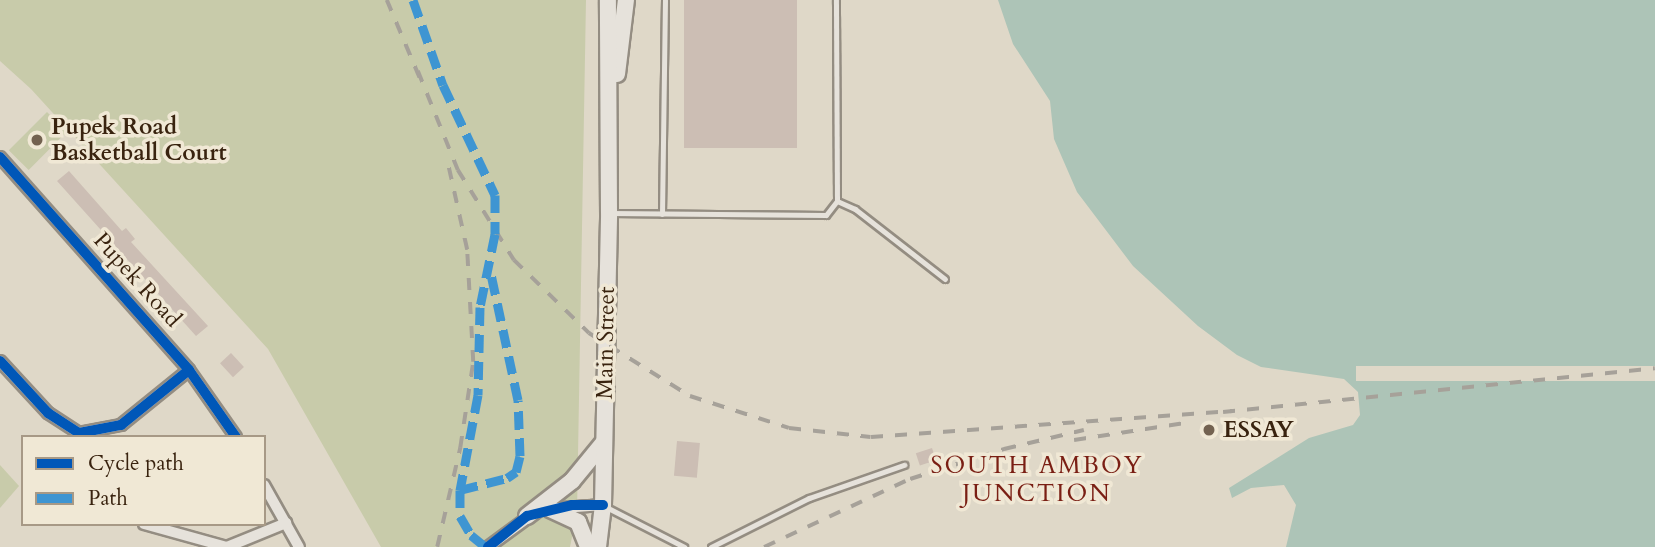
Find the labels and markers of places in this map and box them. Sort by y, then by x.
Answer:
place label: Pupek Road Basketball Court [51,113,227,167]
marker: Pupek Road Basketball Court [29,132,45,148]
place label: ESSAY [1223,416,1294,444]
marker: ESSAY [1201,422,1217,438]

